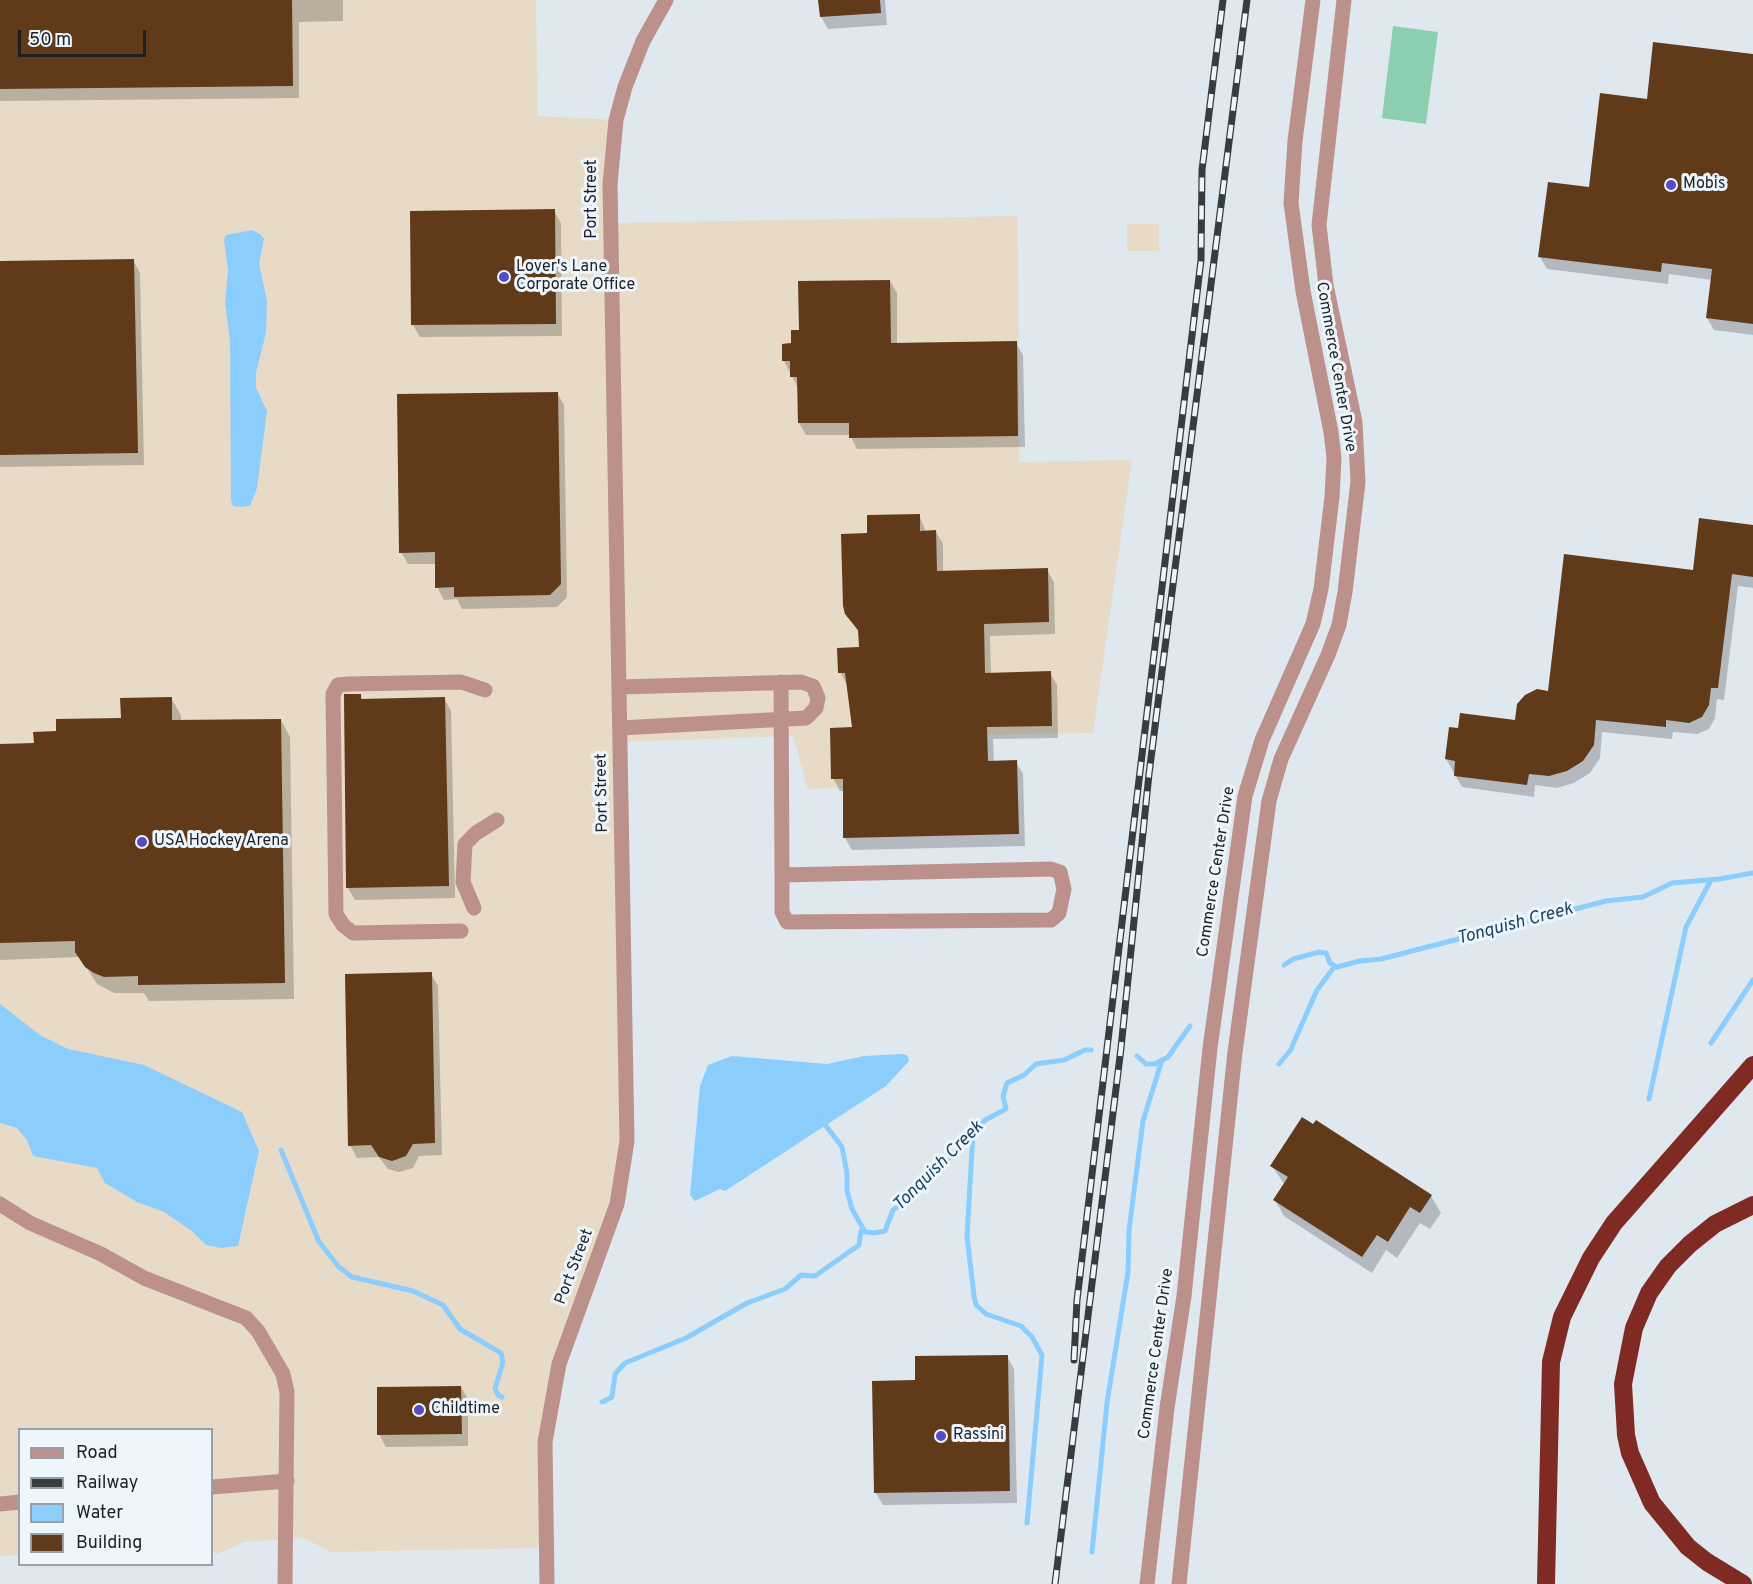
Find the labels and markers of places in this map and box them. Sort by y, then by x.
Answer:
place label: Mobis [1683,175,1725,195]
marker: Mobis [1664,178,1678,192]
place label: Lover's Lane Corporate Office [516,258,635,296]
marker: Lover's Lane Corporate Office [497,270,511,284]
place label: USA Hockey Arena [154,832,289,852]
marker: USA Hockey Arena [135,835,149,849]
place label: Childtime [431,1400,500,1420]
marker: Childtime [412,1403,426,1417]
place label: Rassini [953,1426,1004,1446]
marker: Rassini [934,1429,948,1443]

